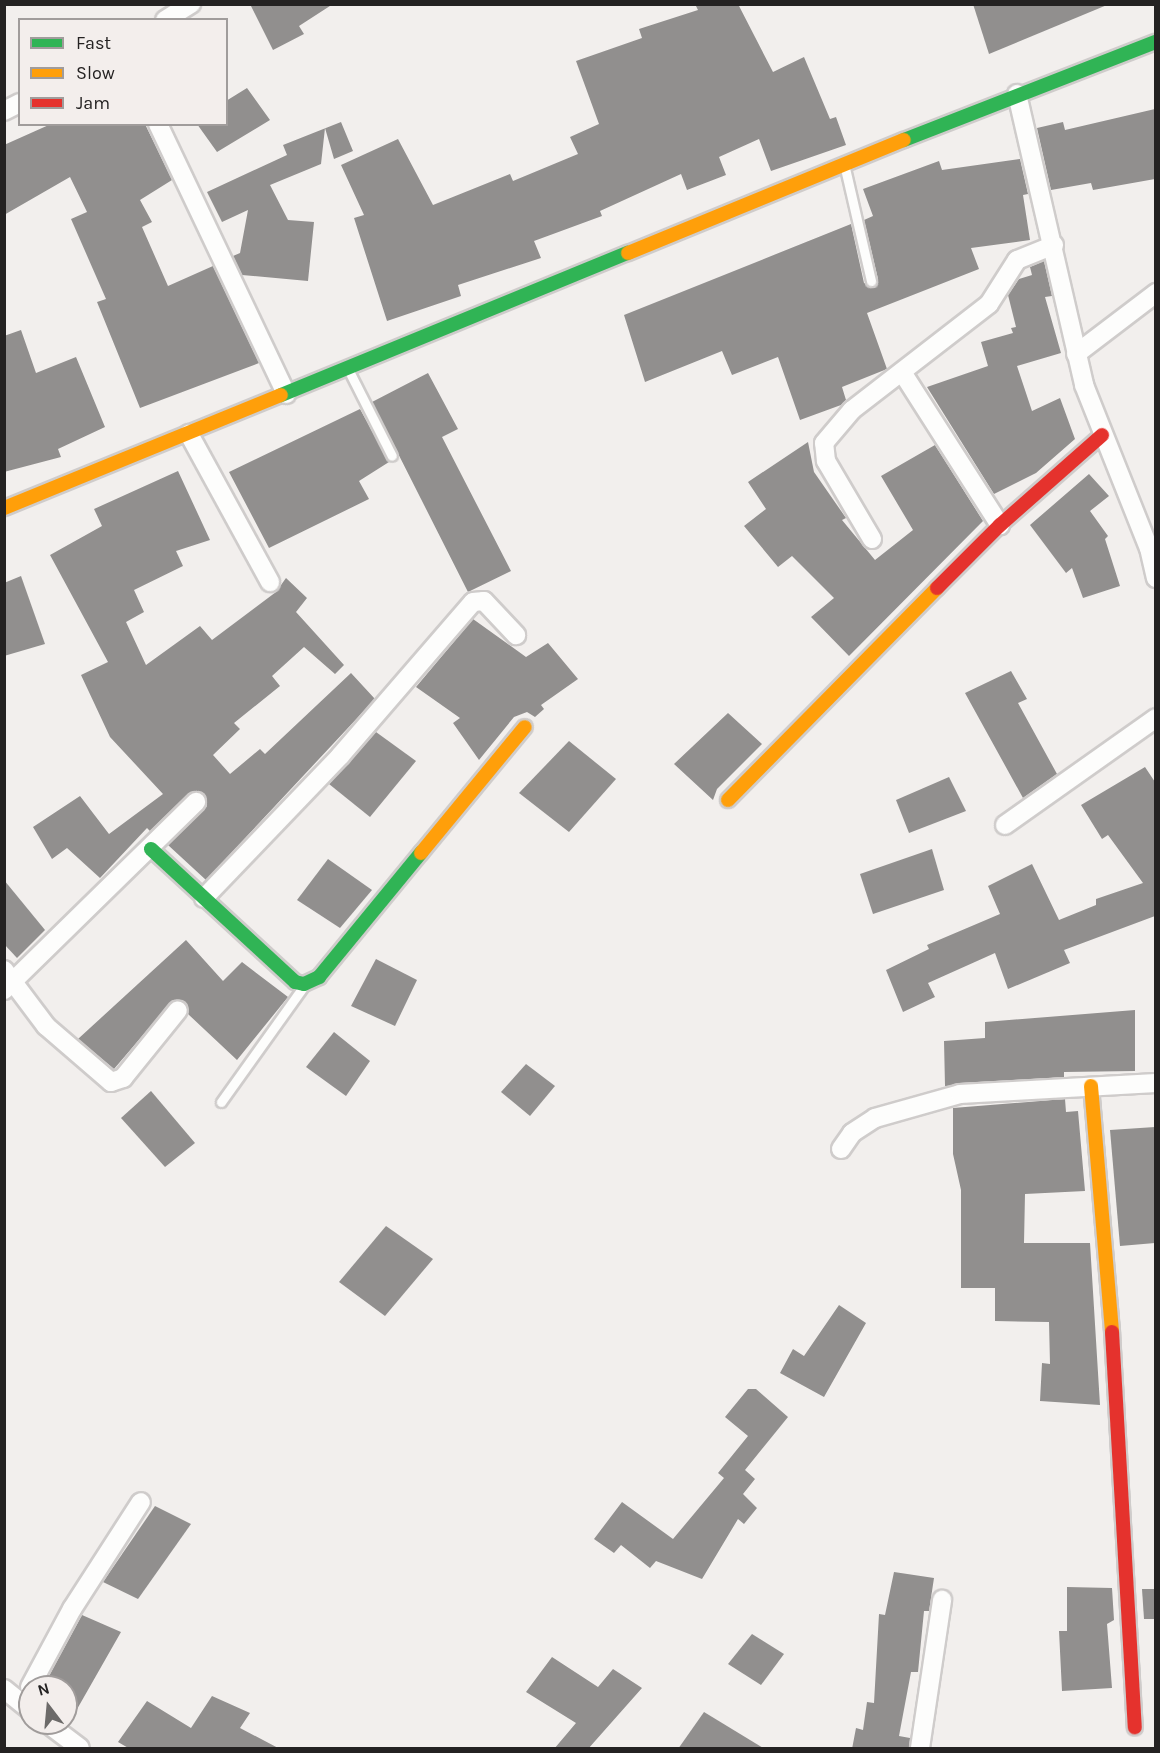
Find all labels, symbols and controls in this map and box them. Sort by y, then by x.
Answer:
legend [18,18,228,126]
text: Fast [76,32,111,54]
text: Slow [76,62,115,84]
text: Jam [76,92,110,114]
north arrow [18,1675,78,1735]
text: N [35,1678,52,1700]

